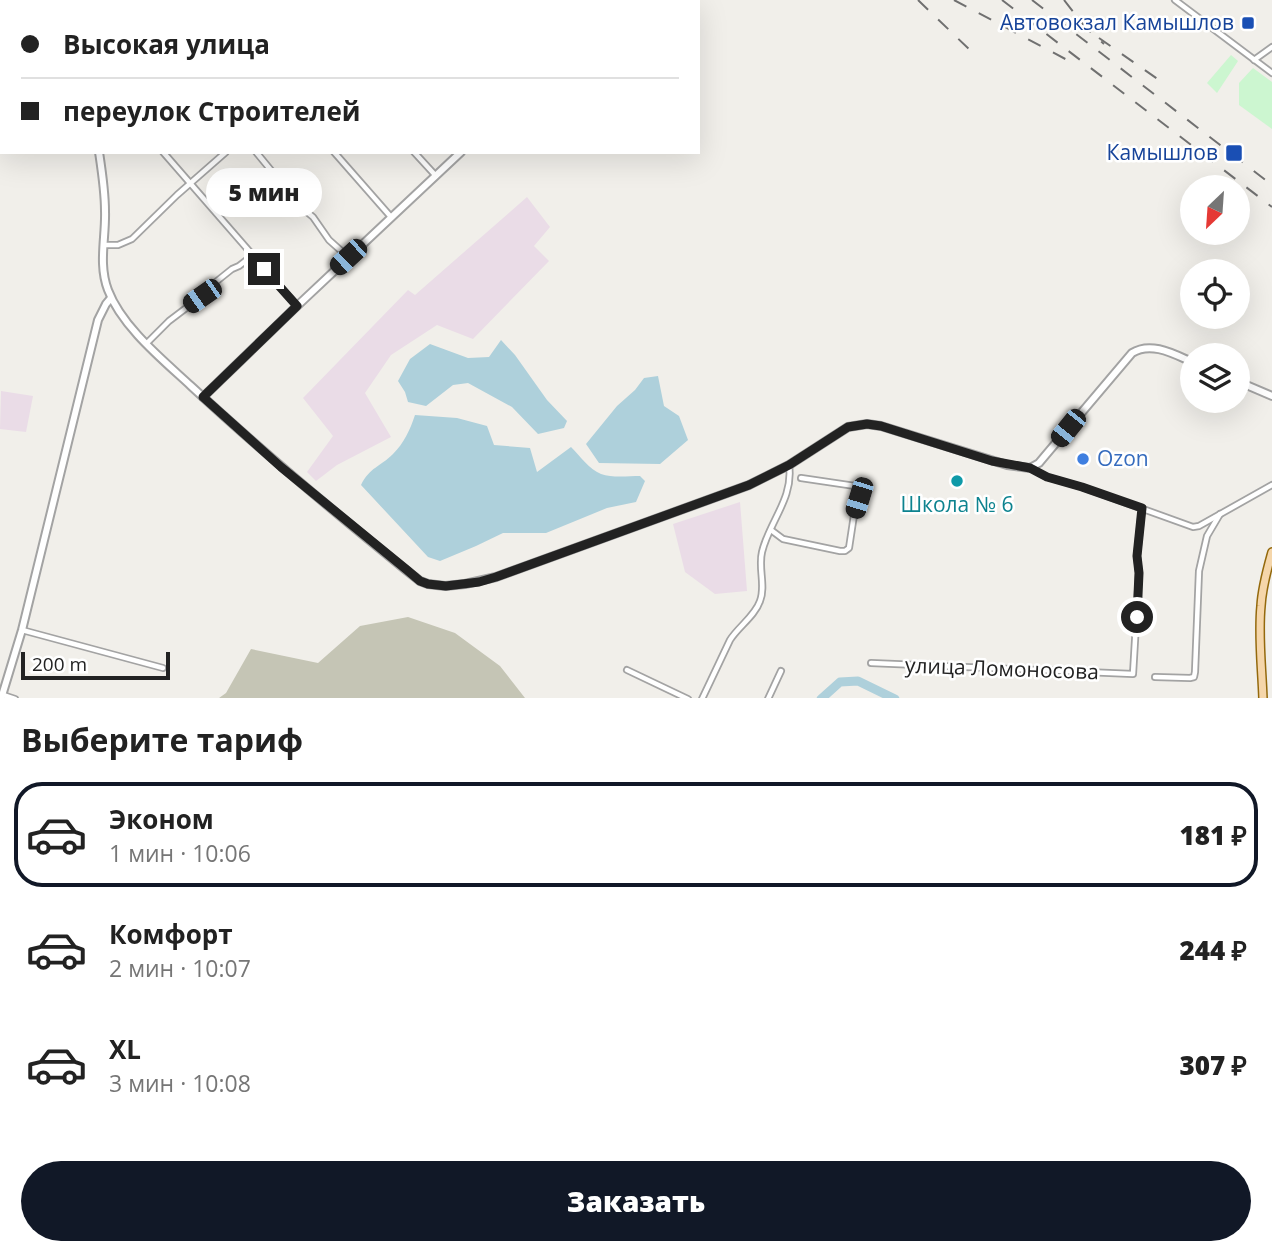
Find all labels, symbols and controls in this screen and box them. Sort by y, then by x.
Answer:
place label: Автовокзал Камышлов [1000,8,1234,36]
marker: Автовокзал Камышлов [1240,15,1256,31]
text: Высокая улица [63,26,270,62]
text: переулок Строителей [63,93,360,129]
place label: Камышлов [1107,138,1218,166]
marker: Камышлов [1224,143,1244,163]
callout: 5 мин [206,168,322,216]
north arrow [1180,175,1250,245]
map controls [1180,175,1250,413]
text: 5 мин [229,176,299,208]
car [326,235,371,279]
route end [248,253,280,285]
button: locate [1180,259,1250,329]
car [179,275,226,317]
button: layers [1180,343,1250,413]
car [1047,405,1090,451]
place label: Ozon [1097,444,1149,472]
marker: Ozon [1075,451,1091,467]
marker: Школа № 6 [949,473,965,489]
car [843,475,876,521]
place label: Школа № 6 [900,490,1014,518]
route start [1121,601,1153,633]
scale bar [21,650,170,681]
text: 200 m [32,651,87,677]
street label: улица Ломоносова [905,651,1099,685]
text: Выберите тариф [21,718,303,761]
text: Эконом [109,801,214,837]
icon: car [25,803,88,866]
text: 181 ₽ [1179,817,1247,853]
text: 1 мин · 10:06 [109,837,251,869]
text: Комфорт [109,916,233,952]
icon: car [25,918,88,981]
text: 244 ₽ [1179,932,1247,968]
text: 2 мин · 10:07 [109,952,251,984]
text: XL [109,1031,141,1067]
icon: car [25,1033,88,1096]
text: 307 ₽ [1179,1047,1247,1083]
text: 3 мин · 10:08 [109,1067,251,1099]
button: Заказать [21,1161,1251,1241]

